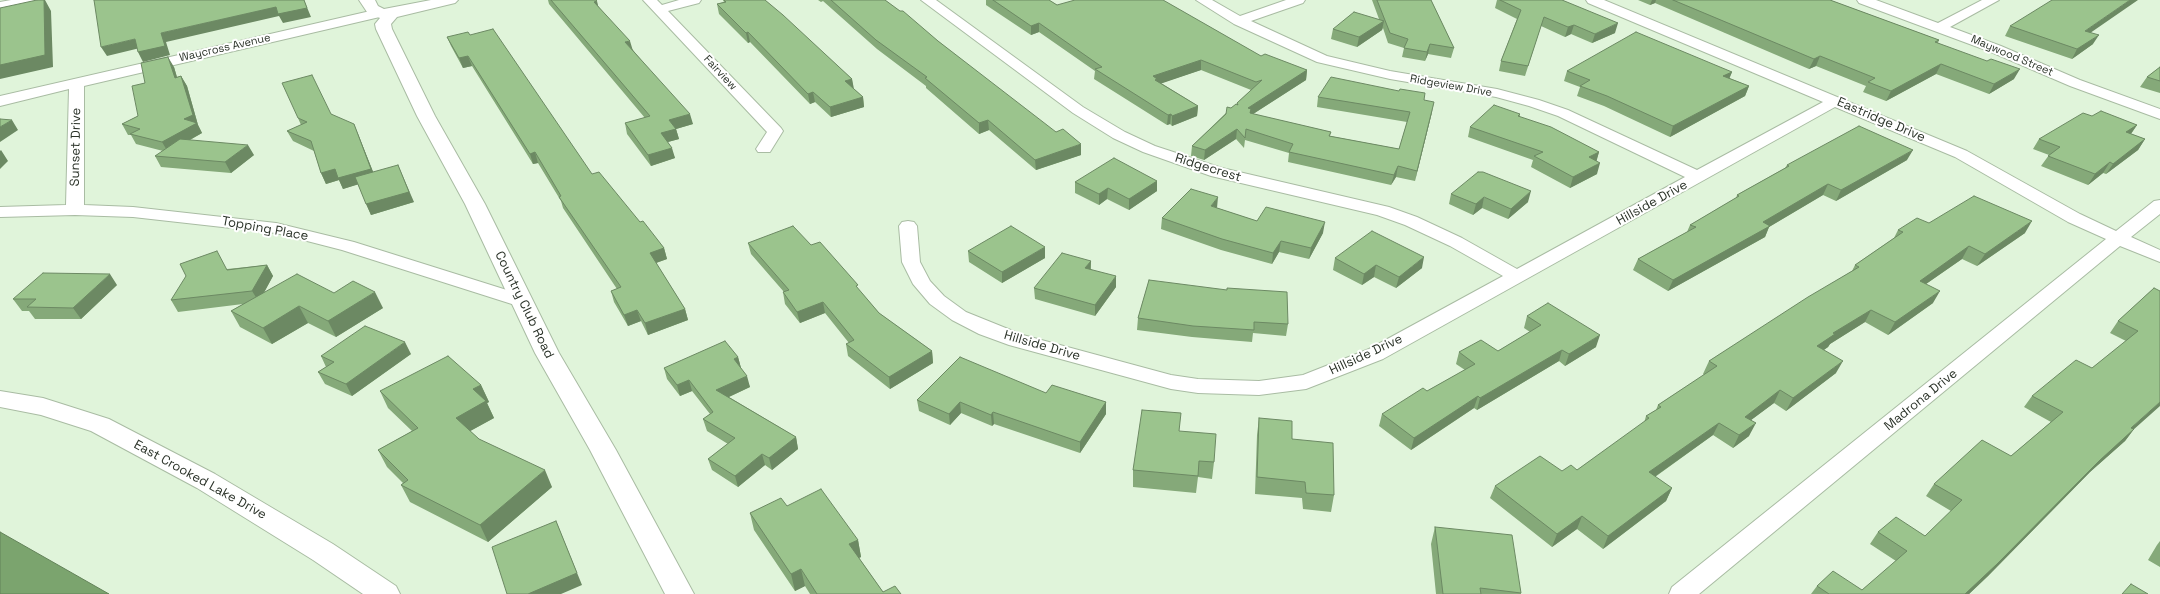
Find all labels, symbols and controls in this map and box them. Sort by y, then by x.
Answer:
street label: Waycross Avenue [178,31,272,65]
street label: Maywood Street [1969,33,2055,79]
street label: Fairview [701,53,739,93]
street label: Ridgeview Drive [1409,72,1493,100]
street label: Eastridge Drive [1835,94,1927,146]
street label: Sunset Drive [68,108,84,186]
street label: Ridgecrest [1173,151,1243,185]
street label: Hillside Drive [1614,177,1690,229]
street label: Topping Place [220,214,310,244]
street label: Country Club Road [491,249,557,361]
street label: Hillside Drive [1002,328,1082,364]
street label: Hillside Drive [1327,331,1405,379]
street label: Madrona Drive [1881,366,1961,434]
street label: East Crooked Lake Drive [131,437,269,523]

